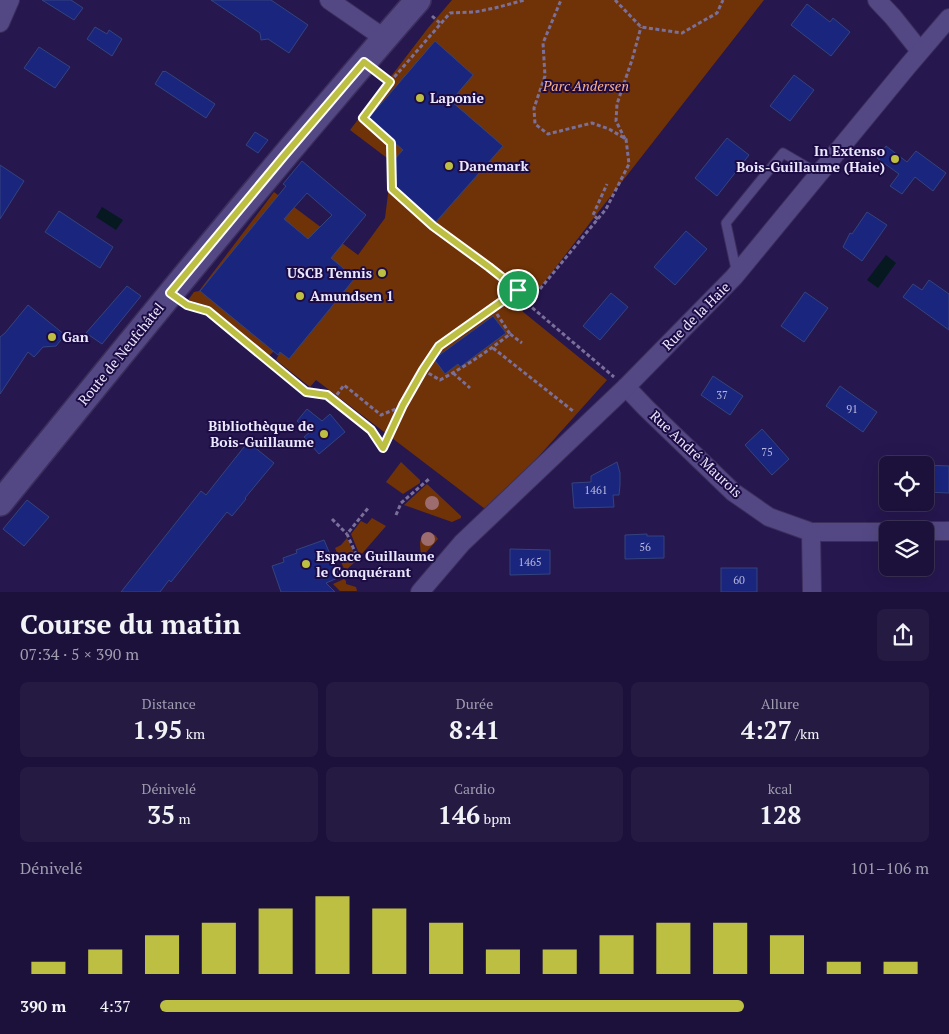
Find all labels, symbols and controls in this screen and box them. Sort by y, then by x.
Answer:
park label: Parc Andersen [542,76,629,95]
place label: Laponie [430,88,484,107]
marker: Laponie [414,92,426,104]
place label: In Extenso Bois-Guillaume (Haie) [736,141,885,176]
marker: In Extenso Bois-Guillaume (Haie) [889,153,901,165]
place label: Danemark [459,156,529,175]
marker: Danemark [443,160,455,172]
place label: USCB Tennis [287,263,372,282]
marker: USCB Tennis [376,267,388,279]
pin [497,269,539,311]
icon: arrive [504,276,532,304]
street label: Rue de la Haie [658,278,734,354]
place label: Amundsen 1 [310,286,394,305]
marker: Amundsen 1 [294,290,306,302]
street label: Route de Neufchâtel [73,299,168,409]
place label: Gan [62,327,89,346]
marker: Gan [46,331,58,343]
house number: 37 [716,388,728,402]
house number: 91 [846,402,858,416]
street label: Rue André Maurois [646,406,746,501]
place label: Bibliothèque de Bois-Guillaume [208,416,314,451]
marker: Bibliothèque de Bois-Guillaume [318,428,330,440]
house number: 75 [761,445,773,459]
map controls [879,456,934,576]
button: locate [879,456,934,511]
house number: 1461 [584,483,608,497]
button: layers [879,521,934,576]
house number: 56 [639,540,651,554]
place label: Espace Guillaume le Conquérant [316,546,435,581]
house number: 1465 [518,555,542,569]
marker: Espace Guillaume le Conquérant [300,558,312,570]
house number: 60 [733,573,745,587]
text: Course du matin [20,605,241,642]
button: share [877,609,929,661]
text: 07:34 · 5 × 390 m [20,643,139,665]
text: Distance [142,694,196,713]
text: Durée [456,694,493,713]
text: Allure [761,694,799,713]
text: 1.95 [133,713,182,746]
text: 8:41 [449,713,500,746]
text: 4:27 [741,713,792,746]
text: km [182,724,205,743]
text: /km [792,724,819,743]
text: Dénivelé [142,779,196,798]
text: Cardio [454,779,495,798]
text: kcal [768,779,793,798]
text: 35 [147,798,175,831]
text: 146 [438,798,480,831]
text: 128 [759,798,801,831]
text: m [175,809,191,828]
text: bpm [480,809,511,828]
text: Dénivelé [20,857,82,879]
text: 101–106 m [850,857,929,879]
text: 390 m [20,995,66,1017]
text: 4:37 [100,995,131,1017]

